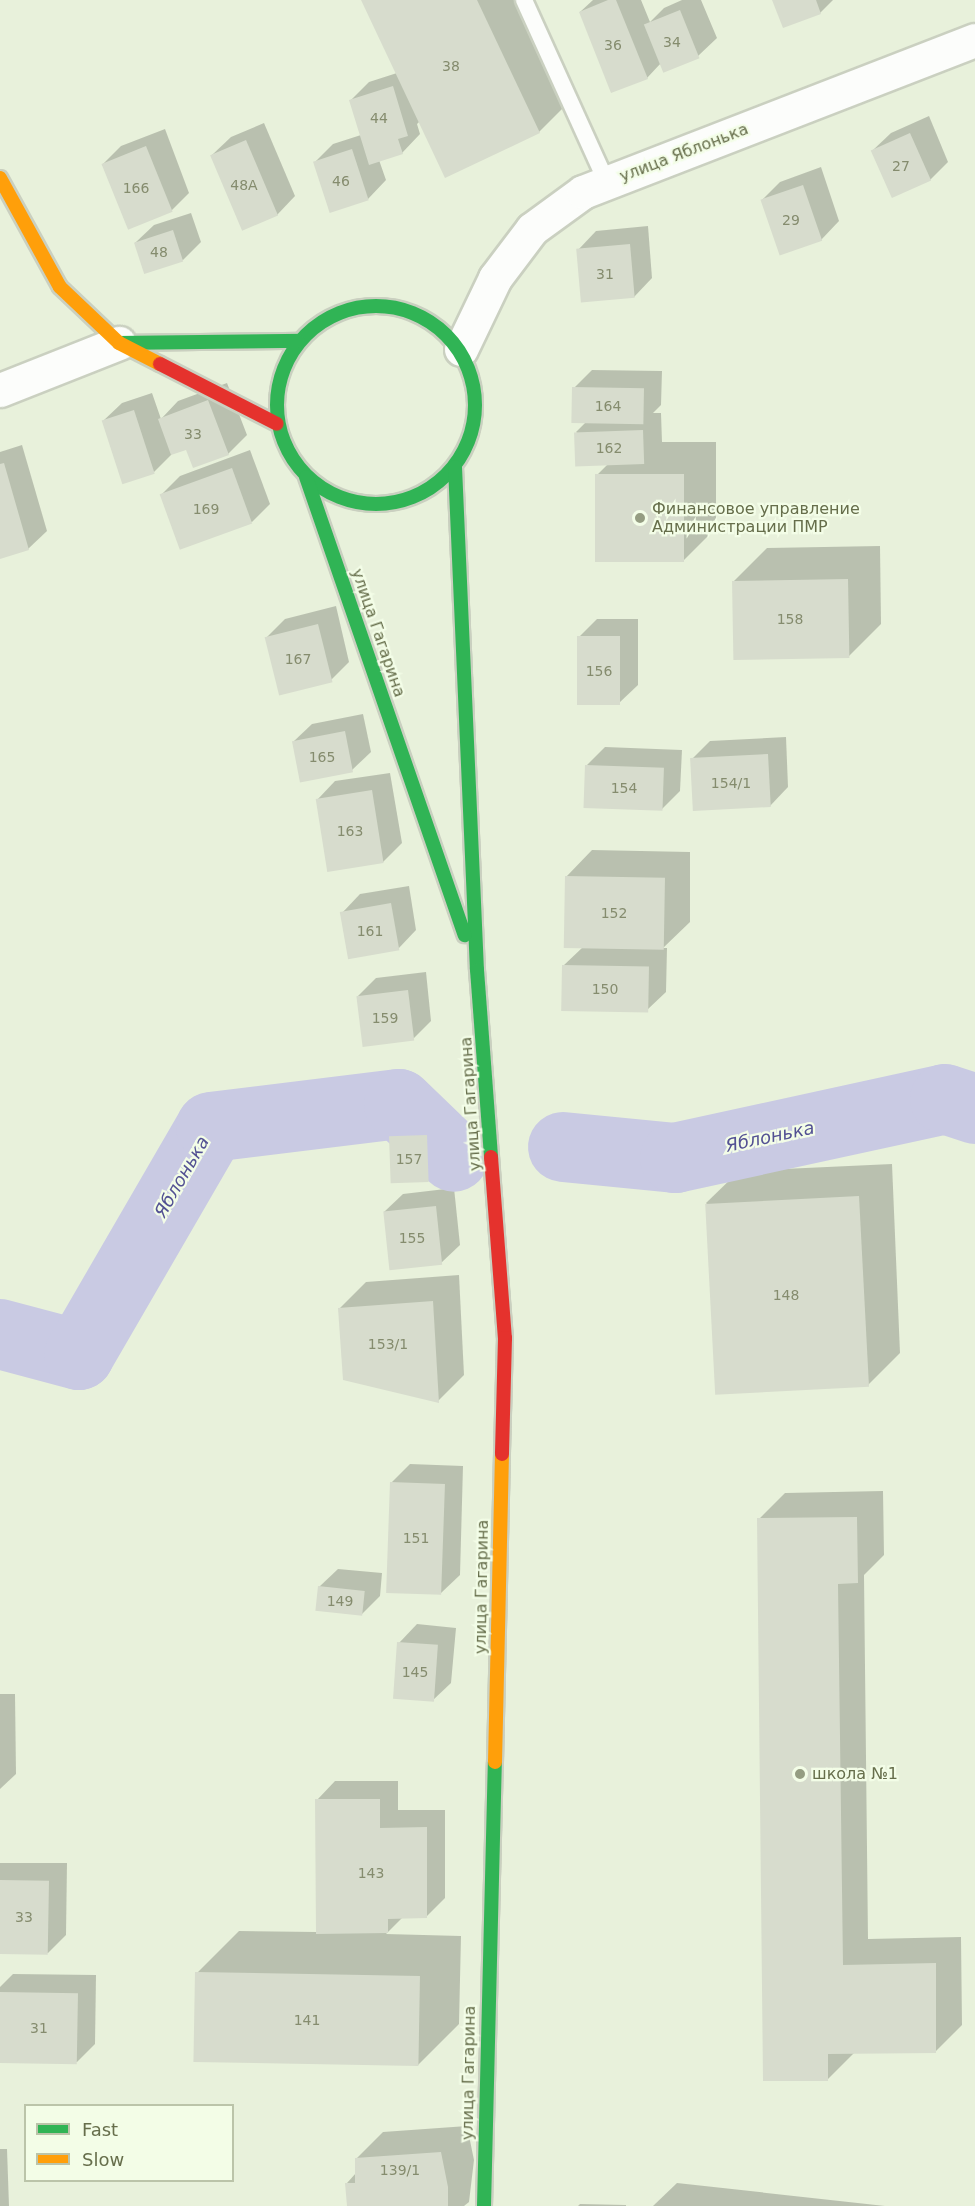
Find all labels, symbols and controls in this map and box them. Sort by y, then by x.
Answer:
house number: 34 [663,34,681,50]
house number: 36 [604,37,622,53]
house number: 38 [442,58,460,74]
house number: 44 [370,110,388,126]
street label: улица Яблонька [617,120,751,186]
house number: 27 [892,158,910,174]
house number: 46 [332,173,350,189]
house number: 48А [230,177,258,193]
house number: 166 [123,180,149,196]
house number: 29 [782,212,800,228]
house number: 48 [150,244,168,260]
house number: 31 [596,266,614,282]
house number: 164 [595,398,621,414]
house number: 33 [184,426,202,442]
house number: 162 [596,440,622,456]
place label: Финансовое управление Администрации ПМР [652,499,860,537]
house number: 169 [193,501,219,517]
marker: Финансовое управление Администрации ПМР [633,511,647,525]
street label: улица Гагарина [347,566,409,700]
house number: 158 [777,611,803,627]
house number: 167 [285,651,311,667]
house number: 156 [586,663,612,679]
house number: 165 [309,749,335,765]
house number: 154/1 [711,775,751,791]
house number: 154 [611,780,637,796]
house number: 163 [337,823,363,839]
house number: 152 [601,905,627,921]
house number: 161 [357,923,383,939]
house number: 150 [592,981,618,997]
house number: 159 [372,1010,398,1026]
street label: улица Гагарина [457,1036,485,1172]
water label: Яблонька [724,1117,816,1157]
water label: Яблонька [150,1132,214,1222]
house number: 157 [396,1151,422,1167]
house number: 155 [399,1230,425,1246]
house number: 148 [773,1287,799,1303]
house number: 153/1 [368,1336,408,1352]
street label: улица Гагарина [471,1520,493,1654]
house number: 151 [403,1530,429,1546]
house number: 149 [327,1593,353,1609]
house number: 145 [402,1664,428,1680]
place label: школа №1 [812,1764,898,1784]
marker: школа №1 [793,1767,807,1781]
house number: 143 [358,1865,384,1881]
house number: 33 [15,1909,33,1925]
street label: улица Гагарина [458,2006,480,2140]
house number: 141 [294,2012,320,2028]
house number: 31 [30,2020,48,2036]
legend [24,2104,234,2182]
text: Fast [82,2119,118,2140]
text: Slow [82,2149,124,2170]
house number: 139/1 [380,2162,420,2178]

